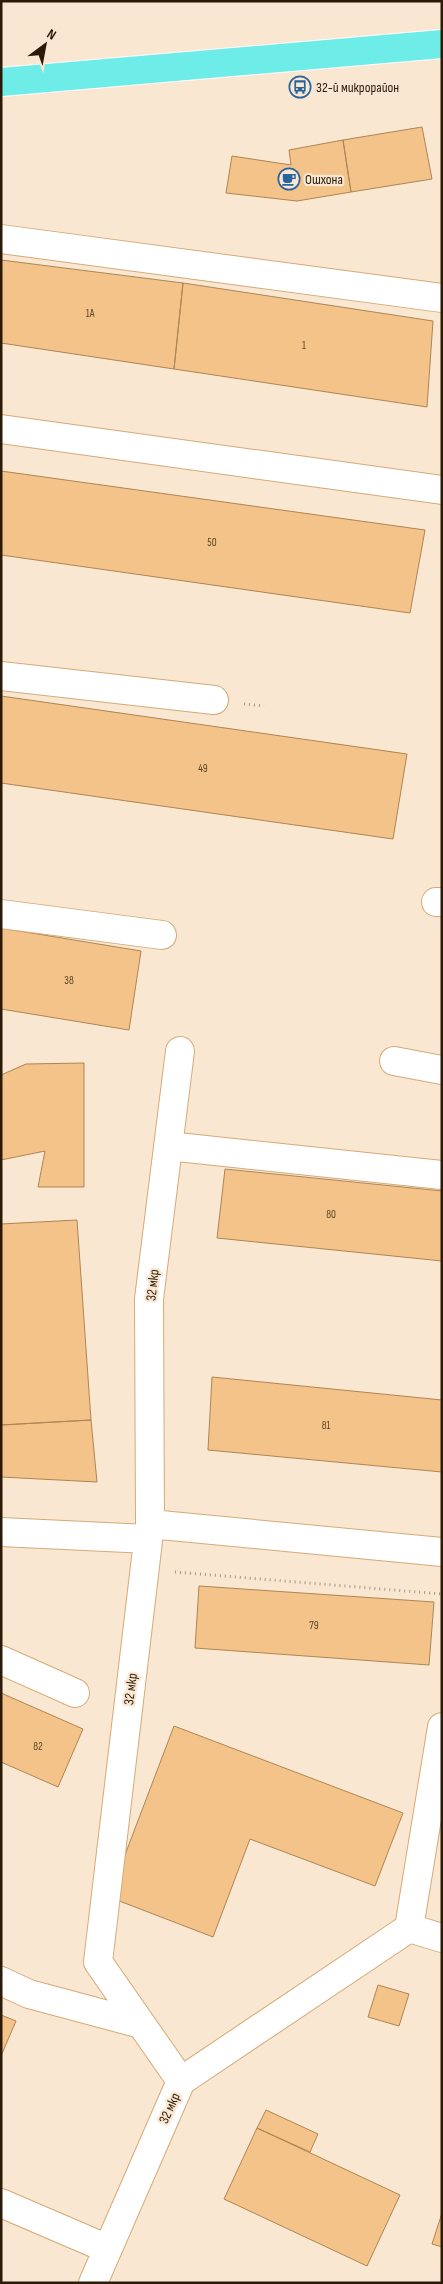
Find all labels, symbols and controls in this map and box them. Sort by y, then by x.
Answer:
north arrow [20,20,70,70]
text: N [44,25,59,44]
bus stop icon: 32-й микрорайон [288,75,312,99]
place label: 32-й микрорайон [316,79,399,96]
cafe icon: Ошхона [277,167,301,191]
place label: Ошхона [305,171,343,188]
house number: 1А [86,307,95,320]
house number: 1 [302,339,306,352]
house number: 50 [207,536,217,549]
house number: 49 [198,762,208,775]
house number: 38 [64,974,74,987]
house number: 80 [326,1208,336,1221]
street label: 32 мкр [142,1268,163,1302]
house number: 81 [322,1419,330,1432]
house number: 79 [309,1619,319,1632]
street label: 32 мкр [120,1672,141,1706]
house number: 82 [33,1740,43,1753]
street label: 32 мкр [155,2090,184,2126]

